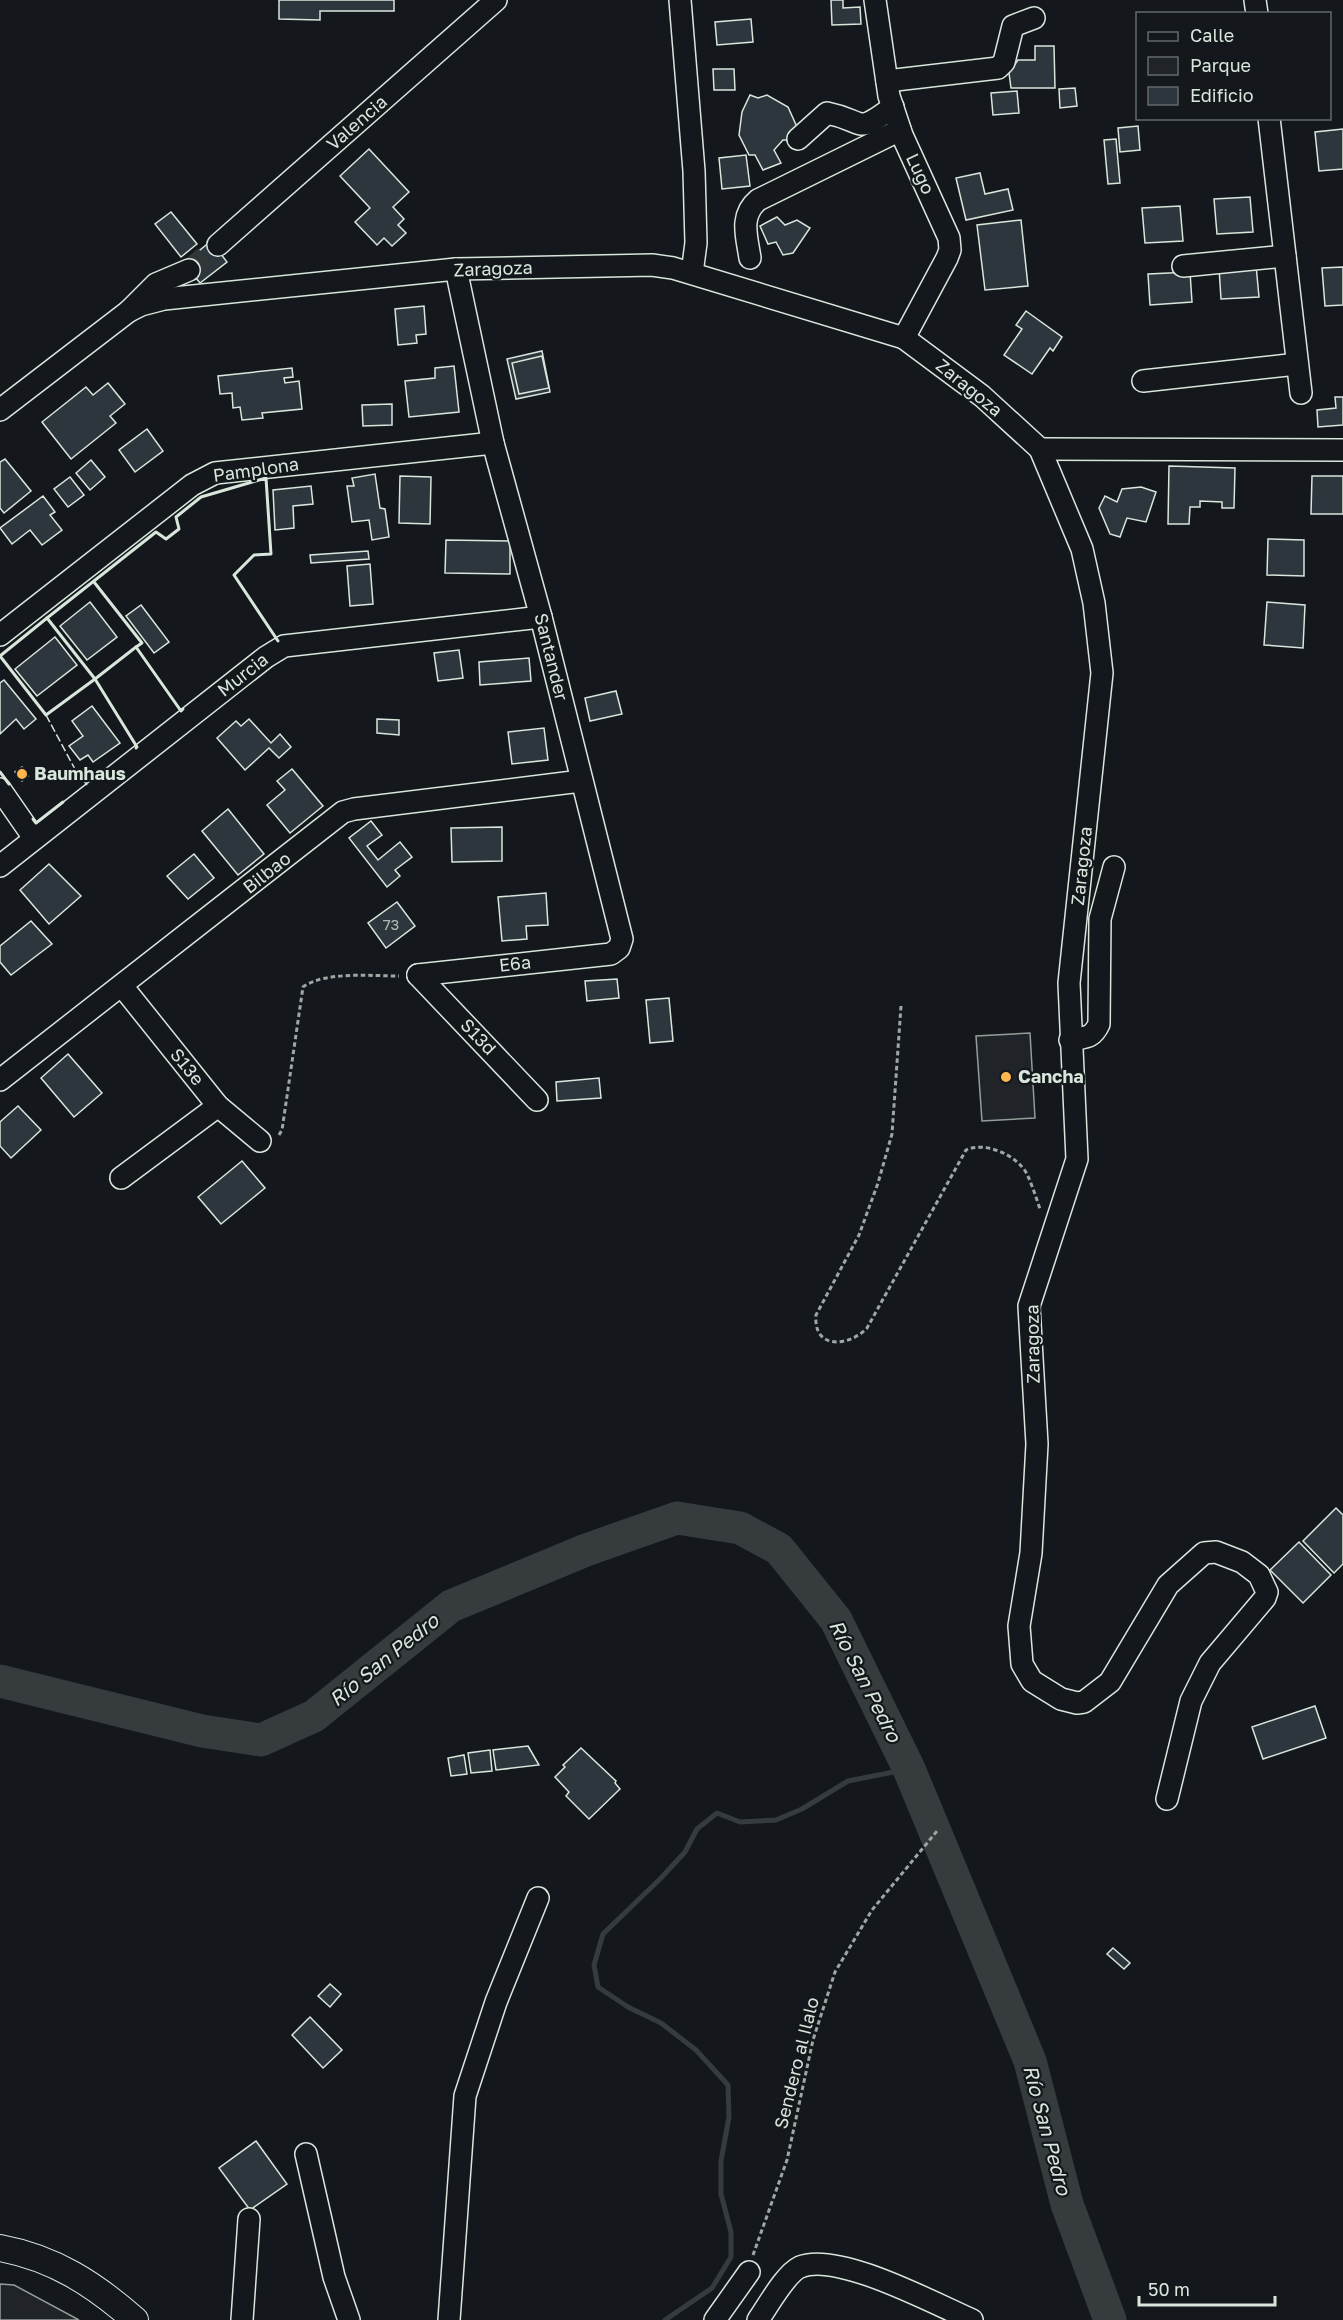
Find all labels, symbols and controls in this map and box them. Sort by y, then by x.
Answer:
legend [1136,12,1331,120]
text: Calle [1190,24,1234,46]
text: Parque [1190,54,1251,76]
text: Edificio [1190,84,1254,106]
street label: Valencia [322,90,391,155]
street label: Lugo [902,150,940,198]
street label: Zaragoza [453,256,533,280]
street label: Zaragoza [932,354,1007,421]
street label: Pamplona [212,452,300,486]
street label: Santander [530,611,573,703]
street label: Murcia [213,648,272,701]
place label: Baumhaus [34,762,126,784]
marker: Baumhaus [15,767,29,781]
street label: Zaragoza [1066,825,1096,906]
street label: Bilbao [238,847,295,898]
house number: 73 [383,915,399,933]
street label: E6a [498,950,532,976]
street label: S13d [456,1014,501,1059]
street label: S13e [166,1043,209,1089]
place label: Cancha [1018,1065,1084,1087]
marker: Cancha [999,1070,1013,1084]
street label: Zaragoza [1020,1304,1044,1384]
water label: Río San Pedro [324,1607,444,1711]
water label: Río San Pedro [825,1616,907,1746]
street label: Sendero al Ilalo [769,1995,823,2131]
water label: Río San Pedro [1019,2062,1077,2198]
scale bar [1139,2269,1276,2307]
text: 50 m [1148,2278,1190,2300]

